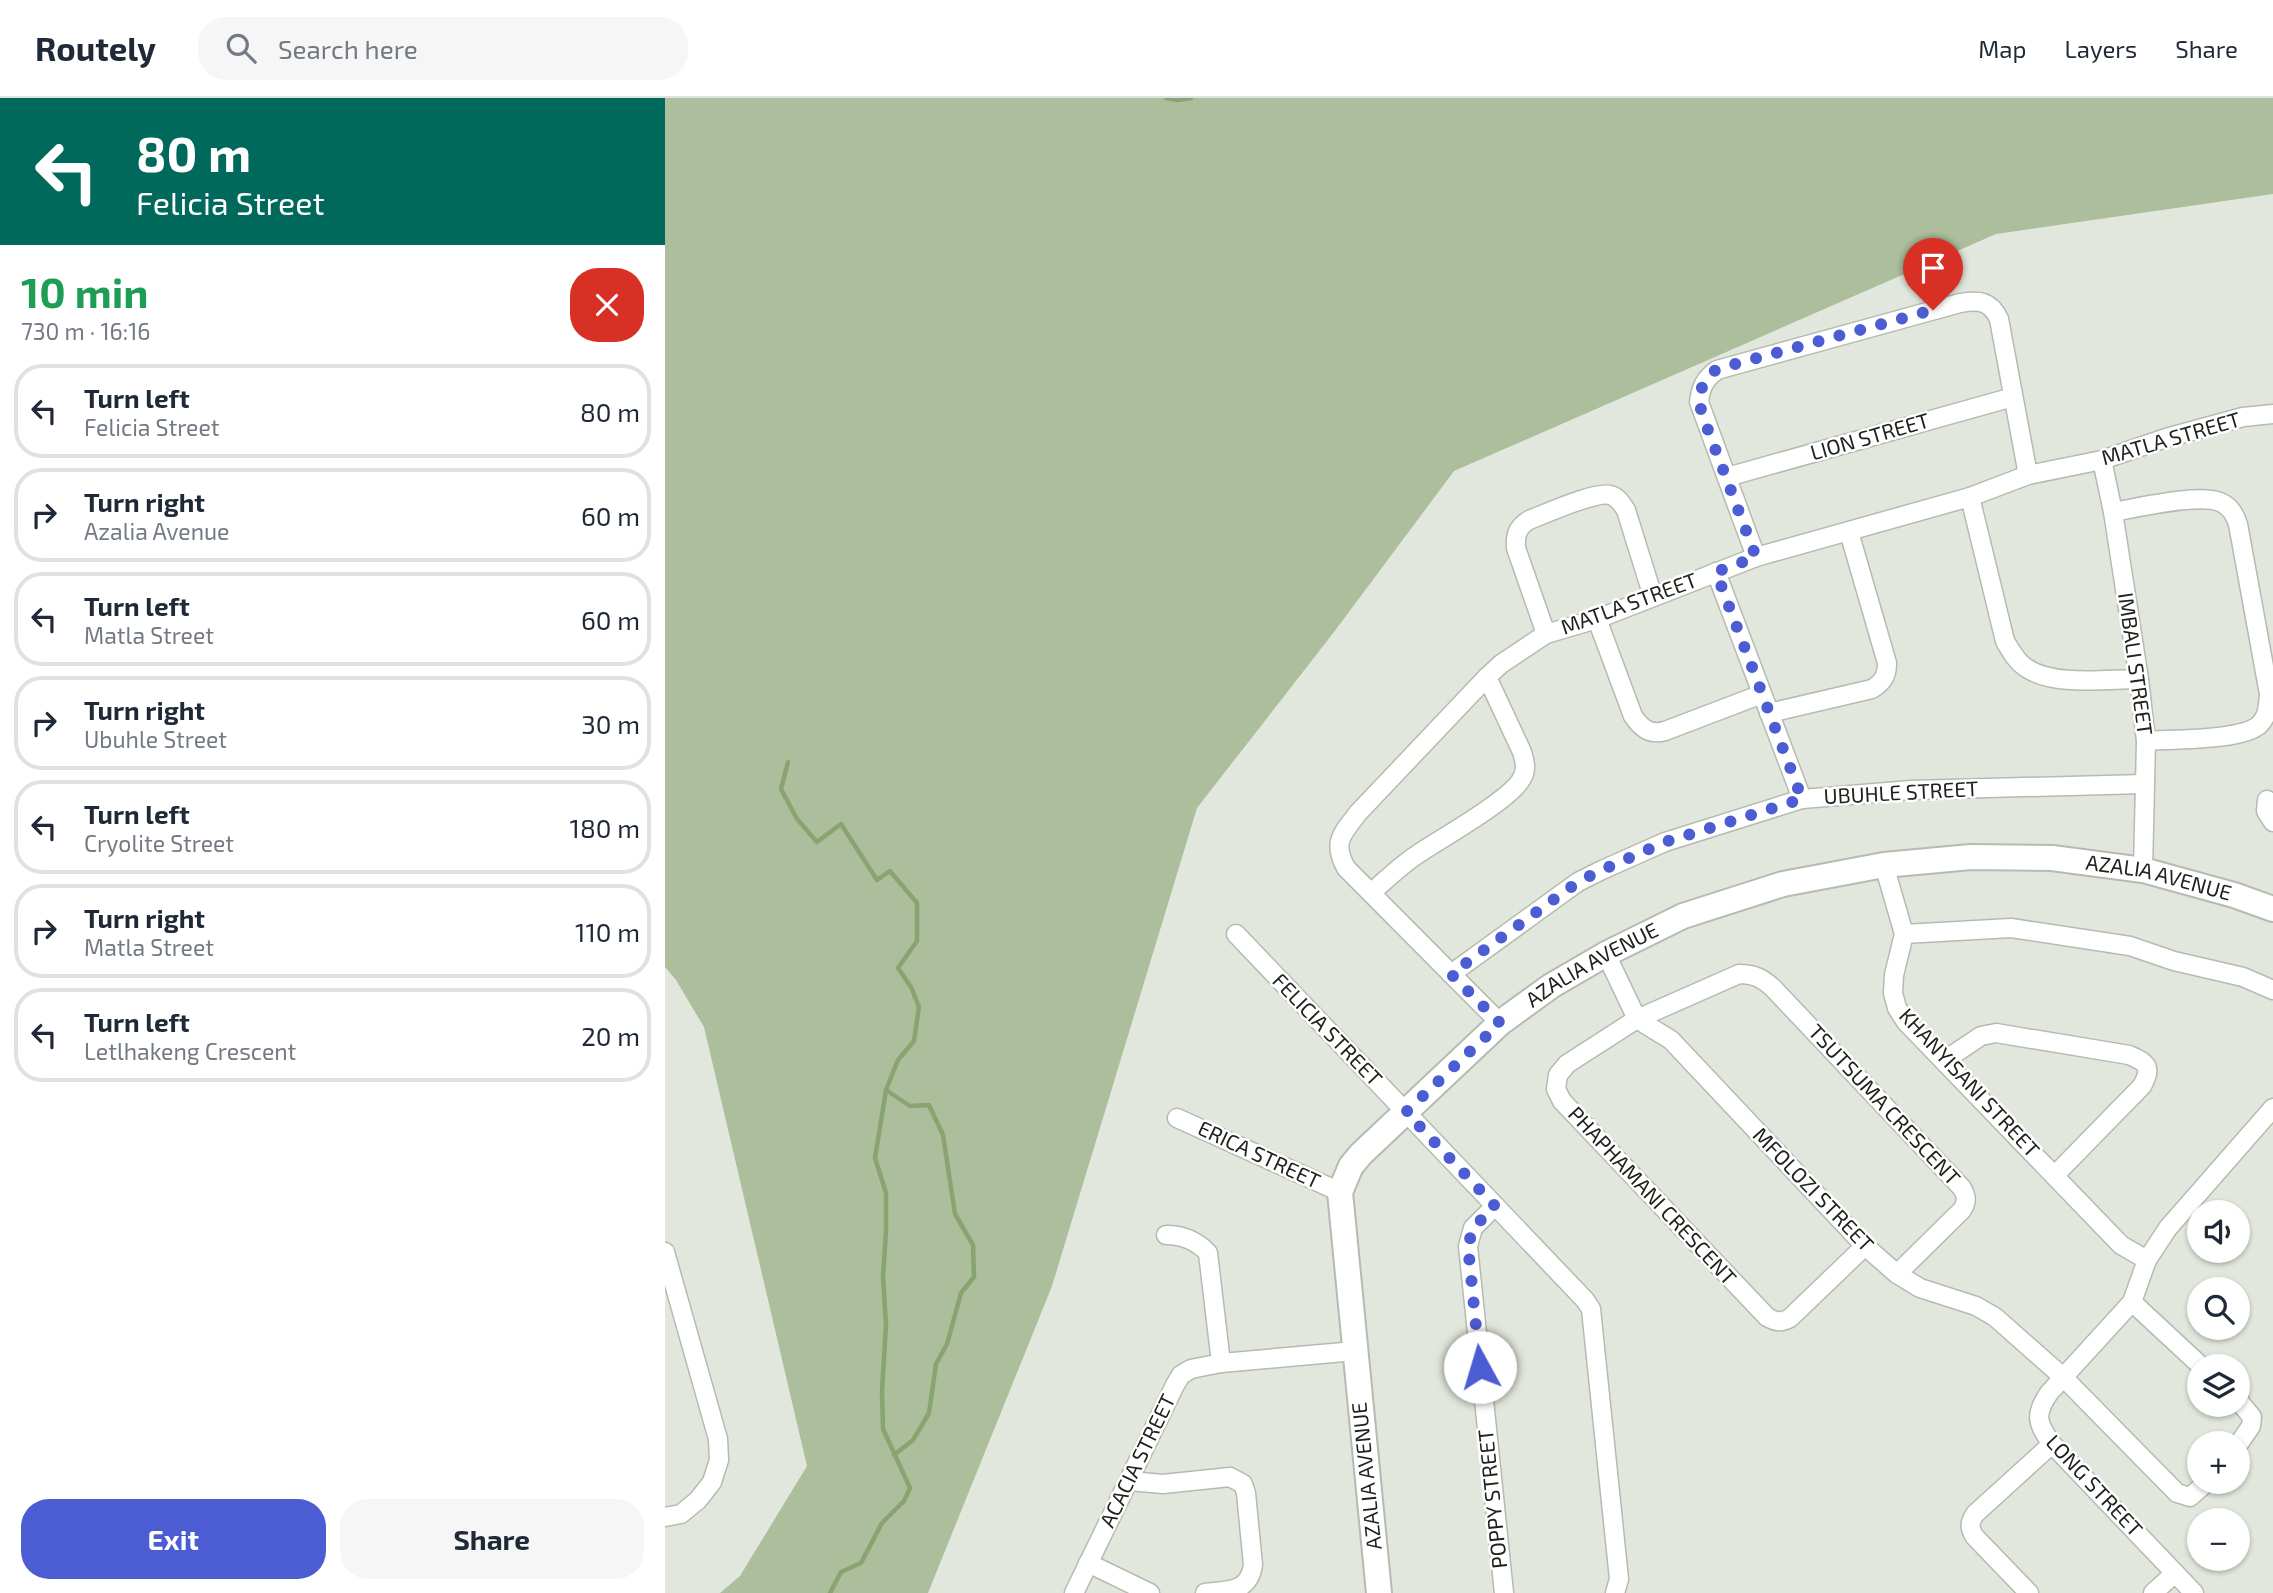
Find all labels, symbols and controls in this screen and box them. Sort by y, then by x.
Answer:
search box [198,17,688,80]
text: Routely [35,28,156,68]
icon: search [222,29,260,67]
text: Search here [278,33,418,64]
text: Map [1978,34,2026,63]
text: Layers [2064,34,2137,63]
text: Share [2175,34,2238,63]
text: 80 m [136,123,251,182]
icon: left [21,126,112,217]
text: Felicia Street [136,183,325,221]
pin [1903,238,1963,310]
icon: arrive [1914,249,1952,287]
text: 10 min [21,266,149,316]
button: close [570,268,644,342]
text: 730 m · 16:16 [21,317,150,345]
text: Turn left [84,382,190,413]
icon: left [25,392,63,430]
text: 80 m [580,396,640,427]
street label: MATLA STREET [2098,406,2243,469]
street label: LION STREET [1807,407,1932,464]
text: Felicia Street [84,413,220,441]
text: Turn right [84,486,205,517]
icon: right [25,496,63,534]
text: 60 m [581,500,640,531]
text: Azalia Avenue [84,517,229,545]
street label: MATLA STREET [1557,566,1700,639]
text: Turn left [84,590,190,621]
street label: IMBALI STREET [2114,591,2159,737]
icon: left [25,600,63,638]
text: 60 m [581,604,640,635]
text: Matla Street [84,621,214,649]
text: Turn right [84,694,205,725]
icon: right [25,704,63,742]
text: 30 m [581,708,640,739]
text: Ubuhle Street [84,725,227,753]
street label: UBUHLE STREET [1823,775,1979,808]
text: Turn left [84,798,190,829]
icon: left [25,808,63,846]
text: 180 m [570,812,640,843]
text: Cryolite Street [84,829,234,857]
street label: AZALIA AVENUE [2085,849,2235,905]
text: Turn right [84,902,205,933]
icon: right [25,912,63,950]
text: 110 m [575,916,640,947]
street label: AZALIA AVENUE [1520,916,1662,1011]
text: Matla Street [84,933,214,961]
street label: FELICIA STREET [1268,967,1388,1090]
street label: KHANYISANI STREET [1895,1002,2045,1162]
text: Turn left [84,1006,190,1037]
icon: left [25,1016,63,1054]
street label: TSUTSUMA CRESCENT [1804,1018,1966,1190]
text: 20 m [581,1020,640,1051]
text: Letlhakeng Crescent [84,1037,296,1065]
street label: PHAPHAMANI CRESCENT [1564,1101,1742,1289]
street label: ERICA STREET [1194,1114,1325,1193]
street label: MFOLOZI STREET [1749,1122,1880,1256]
map controls [2187,1200,2250,1571]
button: sound [2187,1200,2250,1263]
button: search [2187,1277,2250,1340]
position arrow [1443,1330,1517,1404]
button: layers [2187,1354,2250,1417]
street label: ACACIA STREET [1094,1390,1180,1531]
street label: AZALIA AVENUE [1345,1401,1386,1551]
street label: POPPY STREET [1472,1428,1511,1570]
street label: LONG STREET [2042,1429,2149,1541]
button: + [2187,1431,2250,1494]
button: Exit [21,1499,326,1579]
button: Share [340,1499,644,1579]
button: − [2187,1508,2250,1571]

